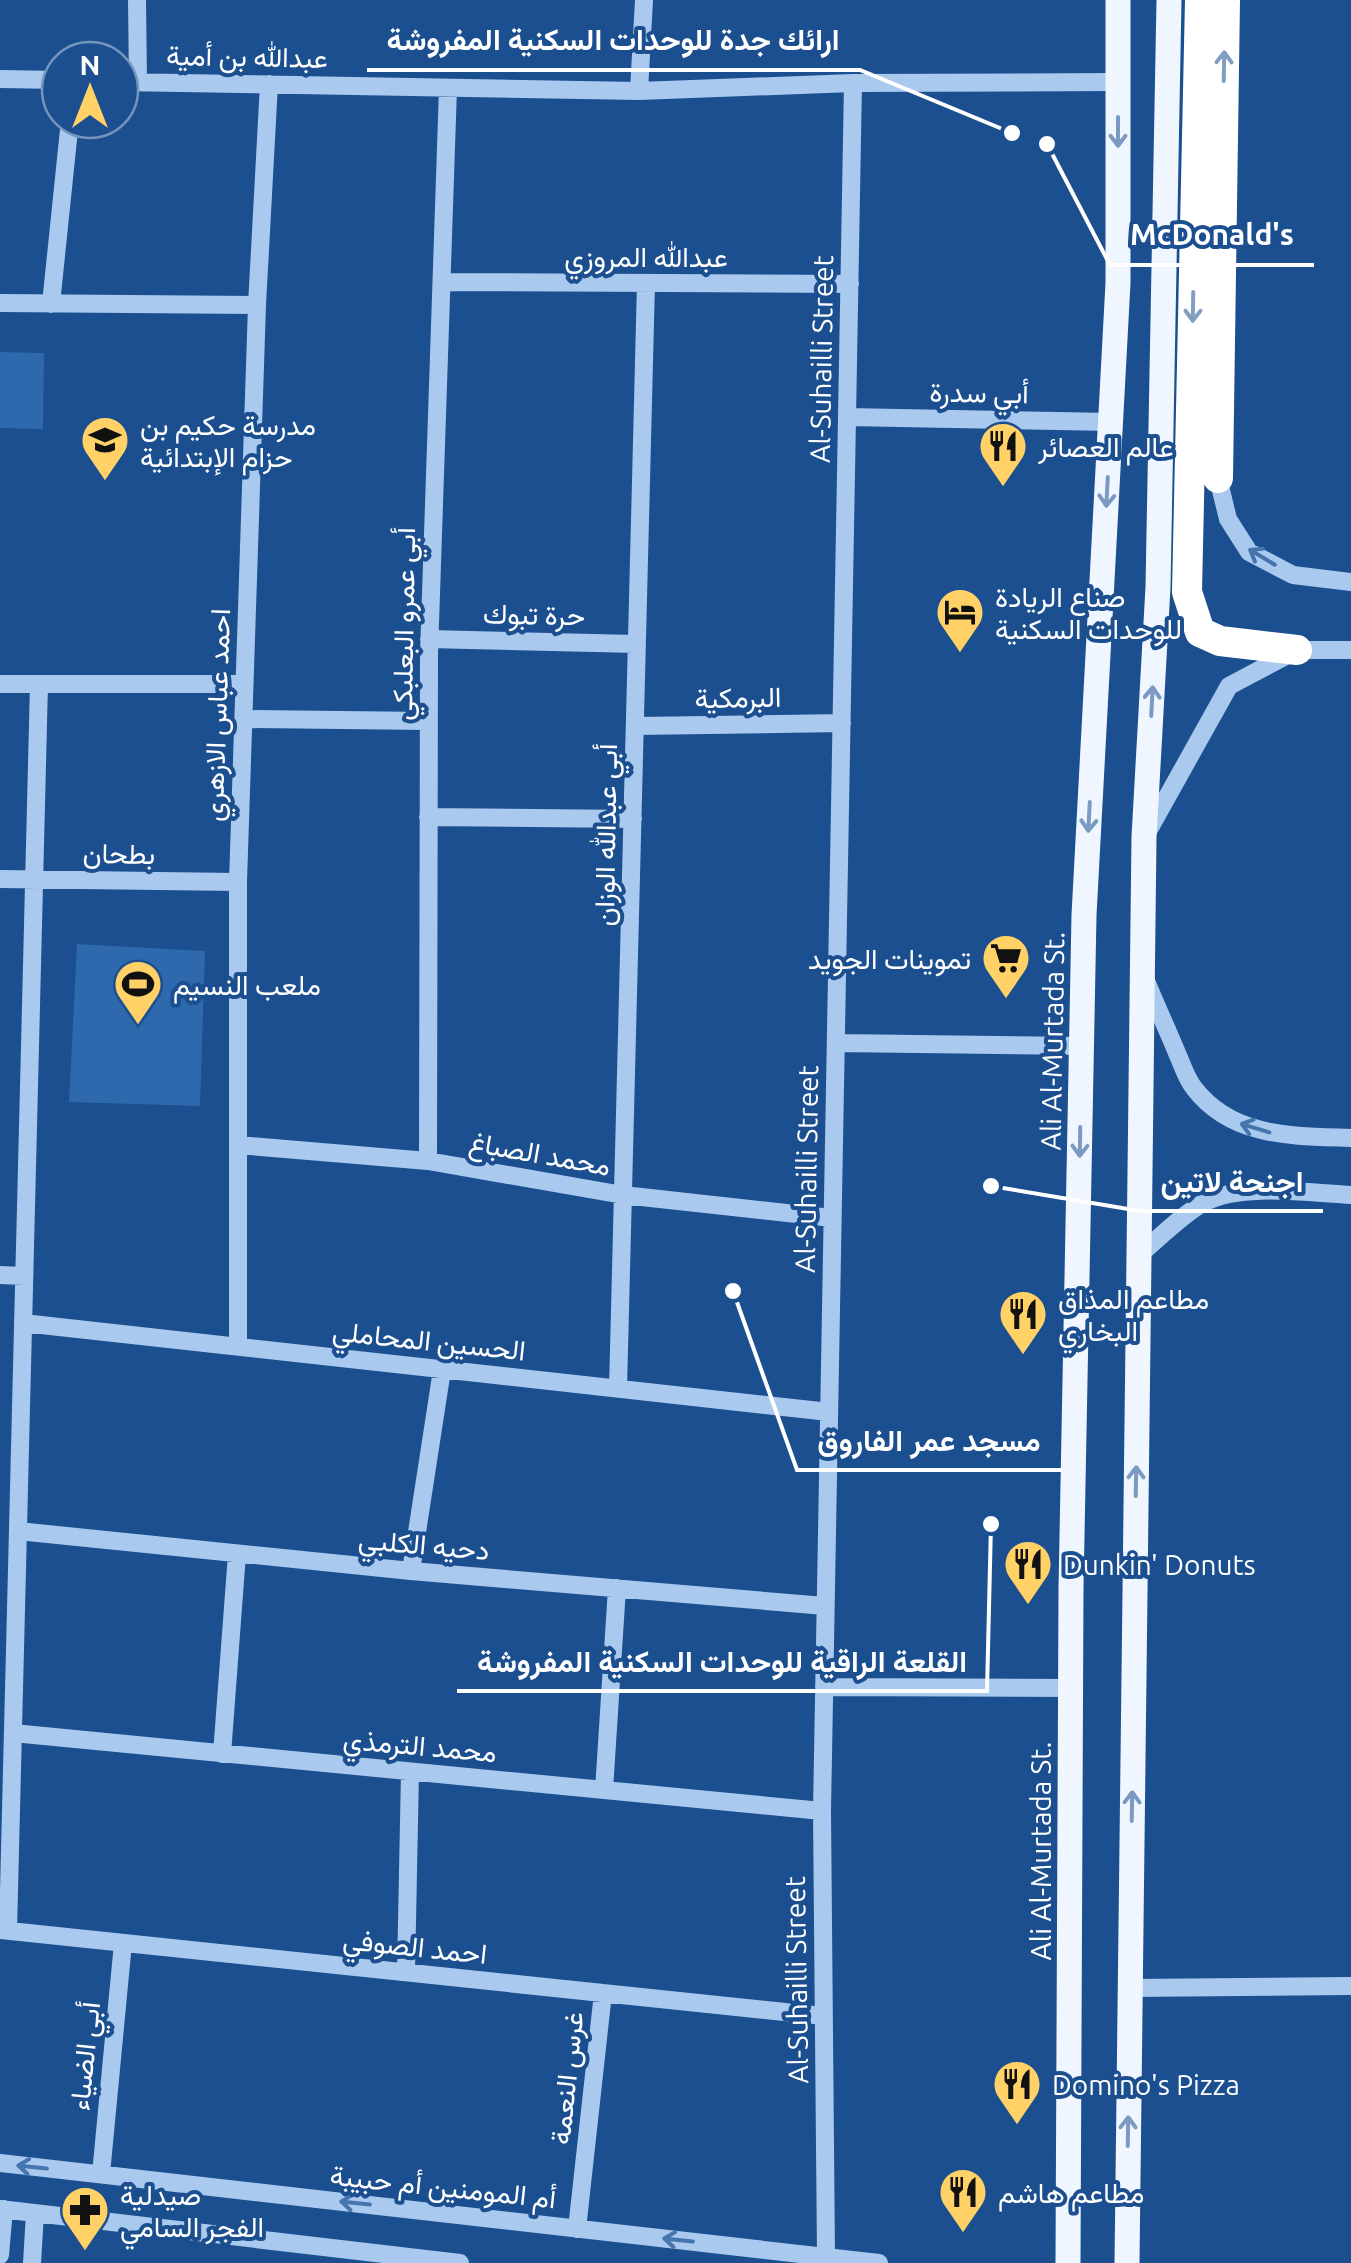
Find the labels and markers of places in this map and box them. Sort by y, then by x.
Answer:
callout: ارائك جدة للوحدات السكنية المفروشة [367,10,860,70]
callout: McDonald's [1110,205,1314,265]
place label: مدرسة حكيم بن حزام الإبتدائية [140,409,316,476]
school or university icon: مدرسة حكيم بن حزام الإبتدائية [79,414,131,482]
restaurant icon: عالم العصائر [977,420,1029,488]
place label: عالم العصائر [1037,431,1174,466]
place label: صناع الريادة للوحدات السكنية [995,581,1182,647]
hotel icon: صناع الريادة للوحدات السكنية [934,586,986,654]
supermarket icon: تموينات الجويد [980,932,1032,1000]
place label: تموينات الجويد [808,943,971,977]
sports icon: ملعب النسيم [112,958,164,1026]
place label: ملعب النسيم [173,969,321,1004]
callout: اجنحة لاتين [1140,1151,1323,1211]
place label: مطاعم المذاق البخاري [1058,1283,1209,1354]
restaurant icon: مطاعم المذاق البخاري [997,1288,1049,1356]
callout: مسجد عمر الفاروق [797,1410,1061,1470]
restaurant icon: Dunkin' Donuts [1002,1538,1054,1606]
place label: Dunkin' Donuts [1063,1549,1256,1580]
callout: القلعة الراقية للوحدات السكنية المفروشة [457,1631,987,1691]
restaurant icon: Domino's Pizza [991,2058,1043,2126]
place label: Domino's Pizza [1052,2069,1240,2100]
restaurant icon: مطاعم هاشم [937,2166,989,2234]
place label: مطاعم هاشم [998,2177,1145,2212]
place label: صيدلية الفجر السامي [120,2179,264,2250]
pharmacy icon: صيدلية الفجر السامي [59,2184,111,2252]

